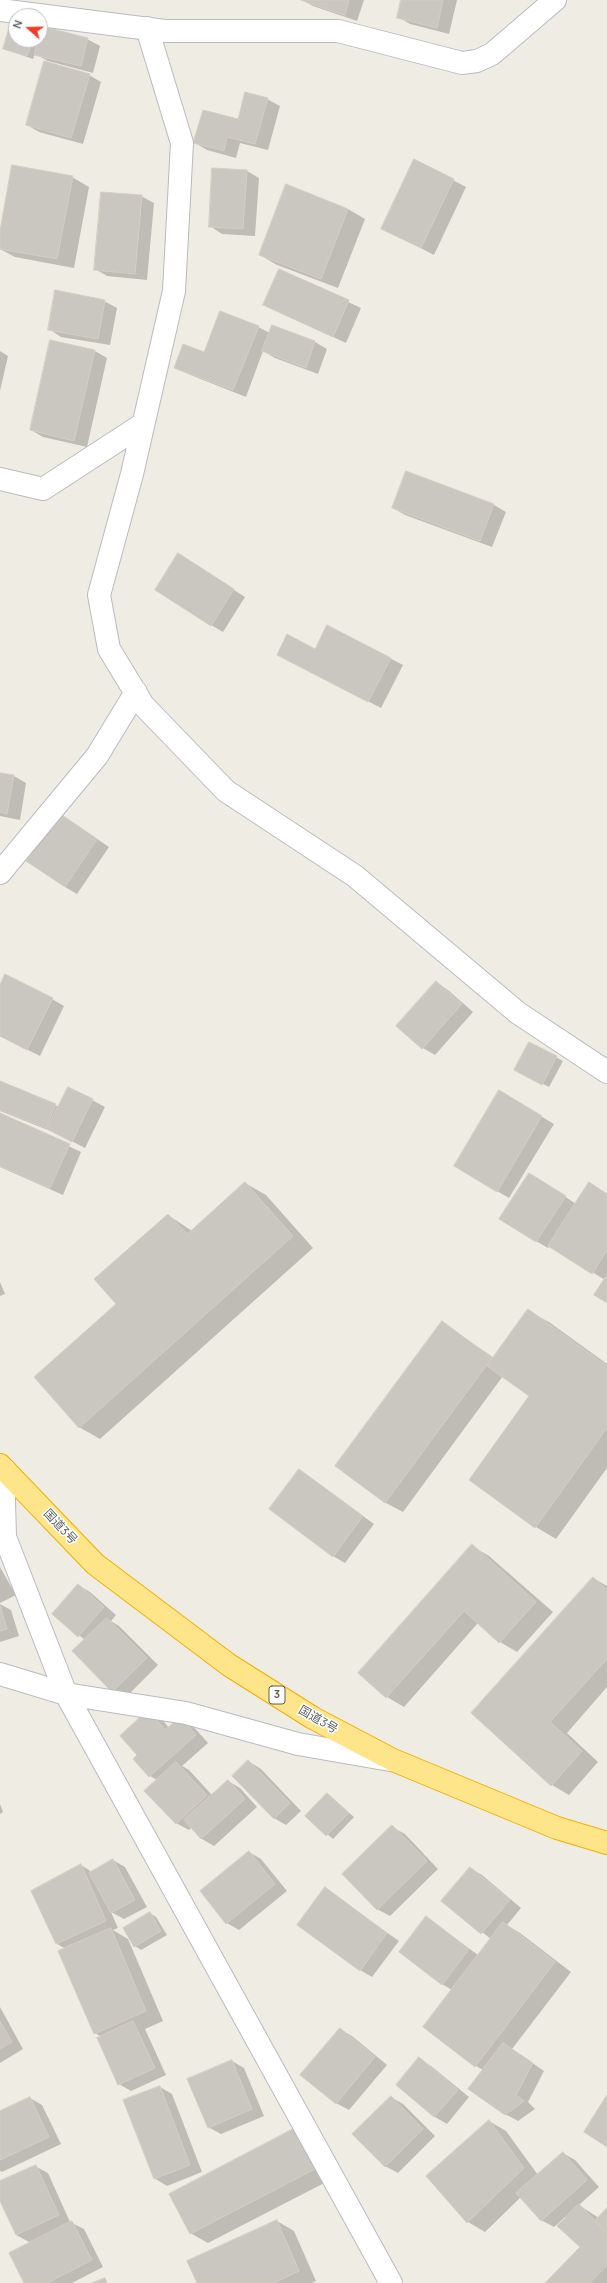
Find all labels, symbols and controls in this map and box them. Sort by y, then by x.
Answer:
north arrow [8,8,48,48]
text: N [9,18,26,30]
street label: 国道3号 [40,1506,80,1548]
road number: 3 [269,1686,285,1704]
street label: 国道3号 [296,1703,340,1737]

